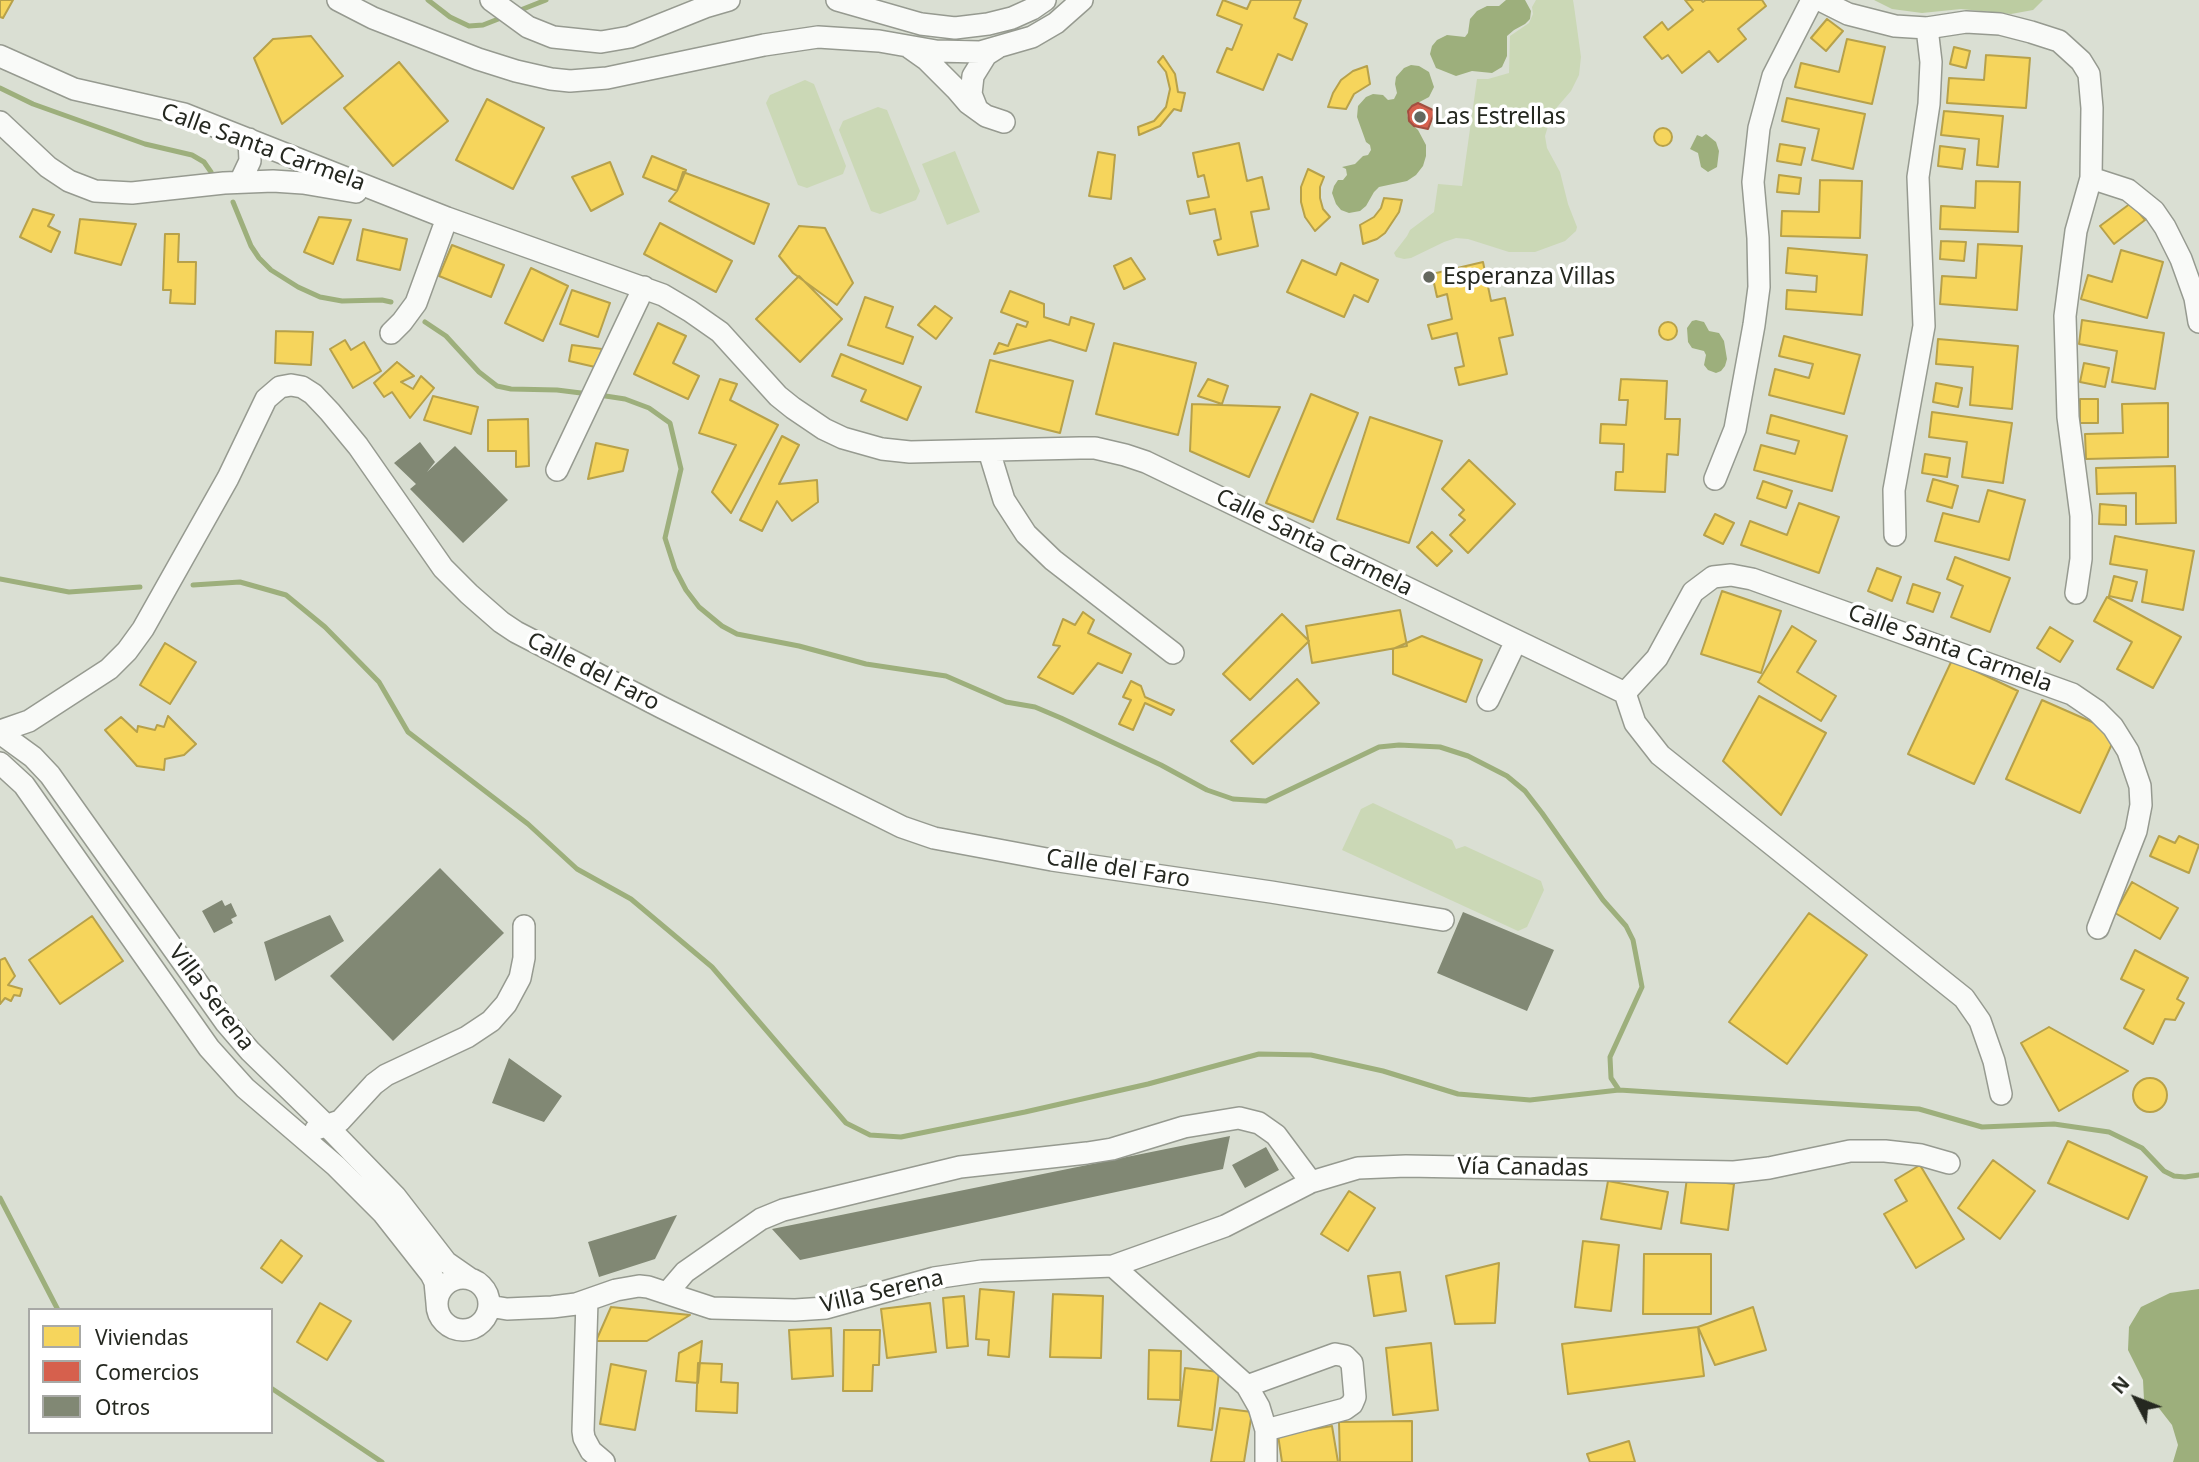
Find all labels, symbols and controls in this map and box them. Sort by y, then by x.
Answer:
street label: Calle Santa Carmela [157,98,369,198]
place label: Las Estrellas [1434,103,1566,131]
marker: Las Estrellas [1412,109,1428,125]
place label: Esperanza Villas [1443,263,1615,291]
marker: Esperanza Villas [1421,269,1437,285]
street label: Calle Santa Carmela [1211,483,1417,603]
street label: Calle Santa Carmela [1844,599,2056,699]
street label: Calle del Faro [522,627,664,717]
street label: Calle del Faro [1044,844,1192,894]
street label: Villa Serena [162,940,260,1056]
street label: Vía Canadas [1457,1153,1589,1183]
street label: Villa Serena [818,1264,946,1320]
legend [28,1308,273,1434]
text: Viviendas [95,1323,189,1351]
text: Comercios [95,1358,199,1386]
north arrow [2101,1364,2171,1434]
text: N [2106,1371,2135,1399]
text: Otros [95,1393,150,1421]

